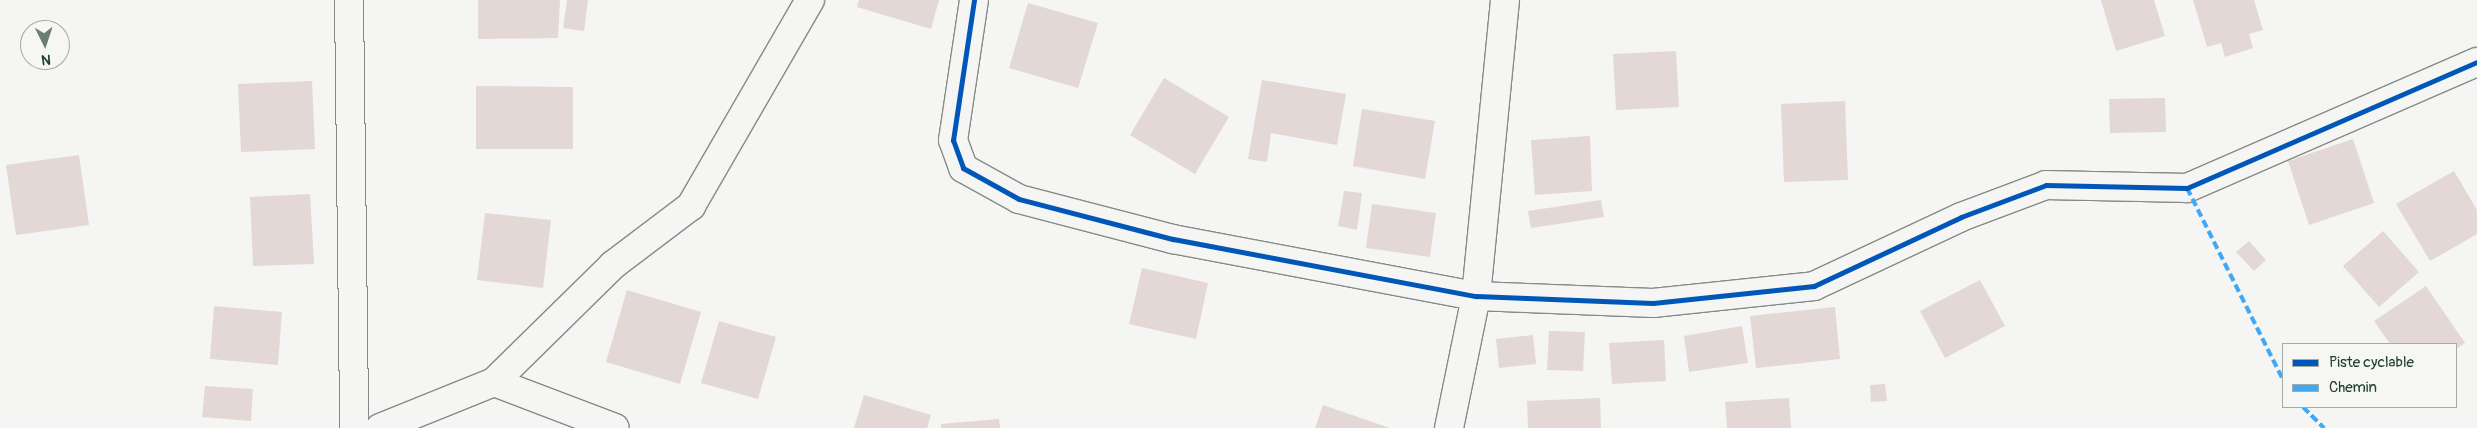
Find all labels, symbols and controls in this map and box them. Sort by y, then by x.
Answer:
north arrow [20,20,70,70]
text: N [41,51,51,68]
legend [2282,343,2457,408]
text: Piste cyclable [2329,353,2414,372]
text: Chemin [2329,378,2377,397]

